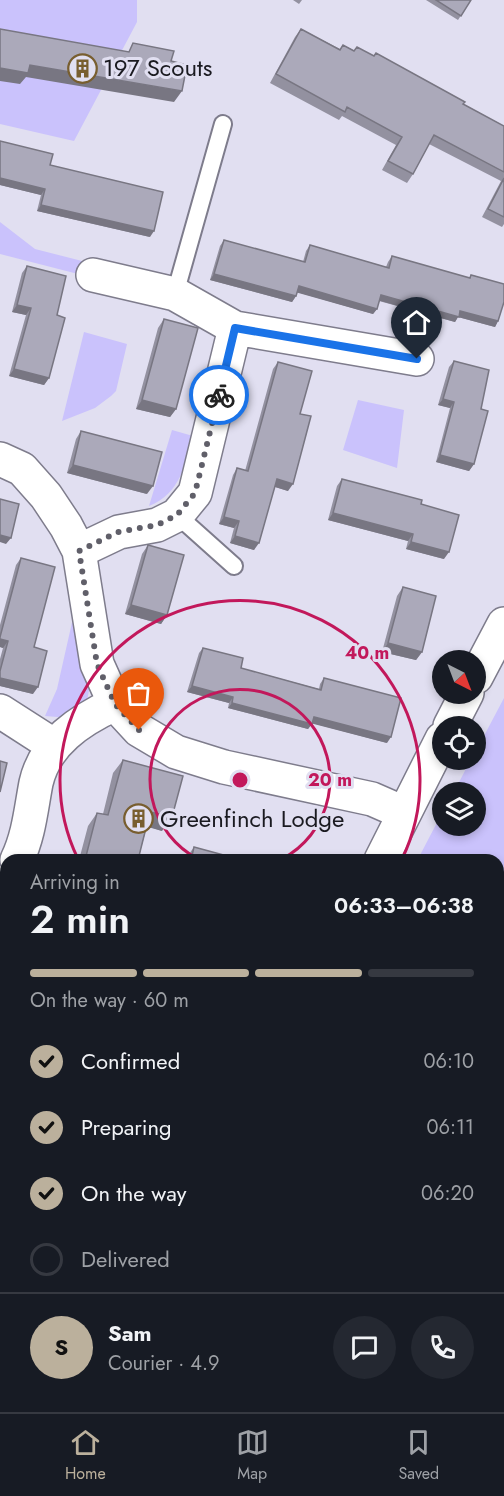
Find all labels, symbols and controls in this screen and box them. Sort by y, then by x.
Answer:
place label: 197 Scouts [103,50,212,85]
building icon: 197 Scouts [66,52,98,84]
pin [391,297,442,359]
icon: home [400,306,433,339]
courier [189,365,249,425]
icon: bike [203,379,236,412]
text: 40 m [345,640,389,666]
north arrow [432,650,486,704]
map controls [432,650,486,836]
pin [113,668,164,730]
icon: bag [122,677,155,710]
button: locate [432,716,486,770]
text: 20 m [308,767,352,793]
centre of rings [230,770,250,790]
button: layers [432,782,486,836]
place label: Greenfinch Lodge [160,801,344,836]
building icon: Greenfinch Lodge [123,803,155,835]
text: Arriving in [30,868,120,897]
text: 06:33–06:38 [334,889,474,921]
text: 2 min [30,891,130,948]
text: On the way · 60 m [30,986,189,1015]
icon: check [30,1045,63,1078]
text: Confirmed [81,1045,180,1077]
text: 06:10 [423,1047,474,1076]
icon: check [30,1111,63,1144]
text: Preparing [81,1111,172,1143]
text: 06:11 [426,1113,474,1142]
icon: check [30,1177,63,1210]
text: On the way [81,1177,186,1209]
text: 06:20 [421,1179,474,1208]
text: Delivered [81,1243,170,1275]
button: chat [333,1316,396,1379]
button: phone [411,1316,474,1379]
text: Sam [108,1317,152,1349]
text: S [55,1331,68,1363]
text: Courier · 4.9 [108,1349,220,1378]
tab: Home [65,1426,106,1485]
tab: Map [236,1426,269,1485]
tab: Saved [399,1426,439,1485]

